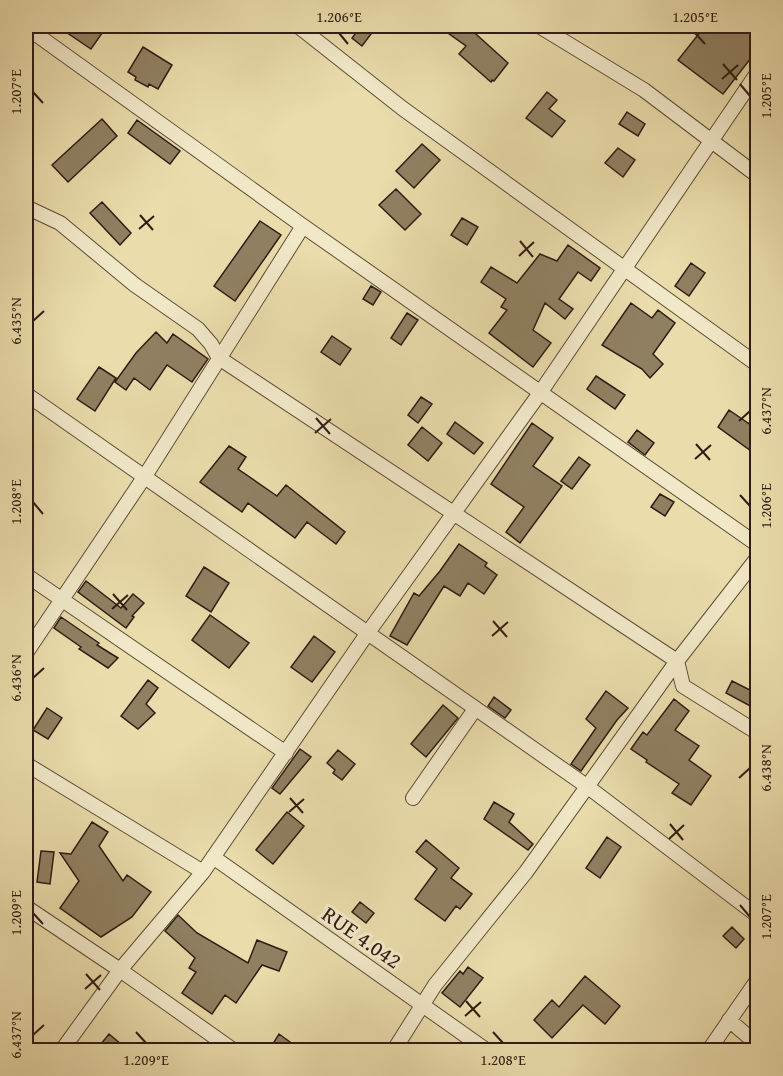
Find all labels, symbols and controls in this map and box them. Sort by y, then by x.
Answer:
text: 1.206°E [316,6,362,27]
text: 1.205°E [672,6,718,27]
text: 1.207°E [5,69,26,115]
text: 1.205°E [755,73,776,119]
text: 6.435°N [5,297,26,345]
text: 6.437°N [755,387,776,435]
text: 1.208°E [5,479,26,525]
text: 1.206°E [755,483,776,529]
text: 6.436°N [5,654,26,702]
text: 6.438°N [755,744,776,792]
text: 1.209°E [5,890,26,936]
text: 1.207°E [755,894,776,940]
street label: RUE 4.042 [316,898,408,976]
text: 6.437°N [5,1011,26,1059]
text: 1.209°E [123,1049,169,1070]
text: 1.208°E [480,1049,526,1070]

